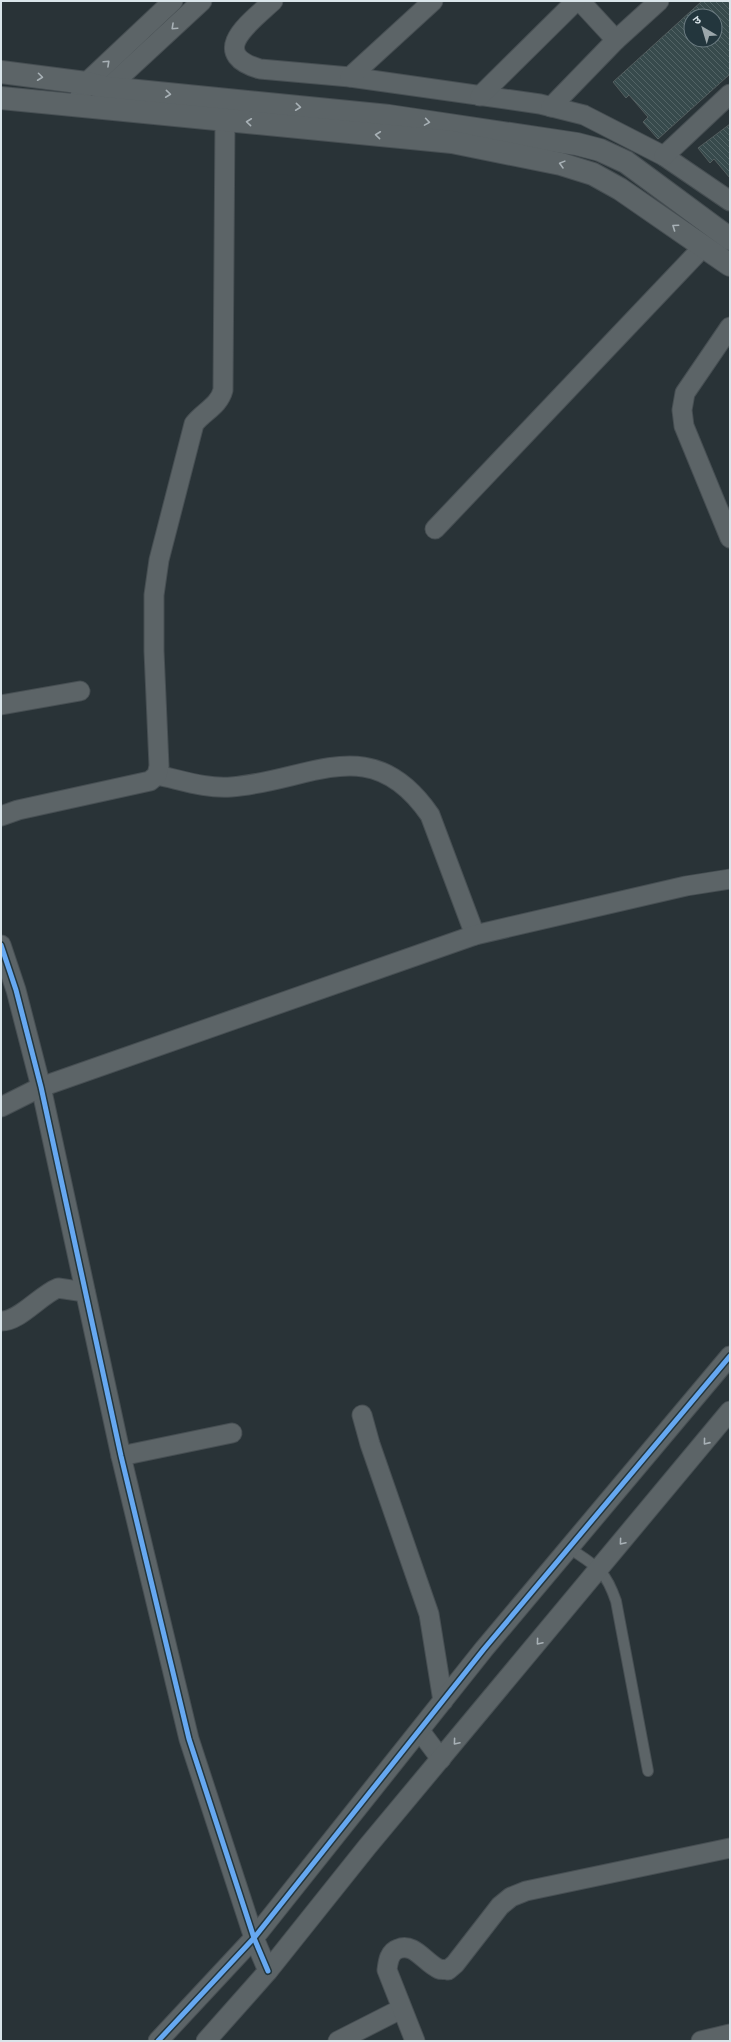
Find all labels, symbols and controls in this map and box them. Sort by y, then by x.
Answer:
north arrow [683,8,723,48]
text: उ [690,12,704,28]
one-way arrow [171,23,179,30]
one-way arrow [102,60,110,68]
one-way arrow [37,72,43,81]
one-way arrow [165,89,171,98]
one-way arrow [295,102,301,111]
one-way arrow [246,117,252,126]
one-way arrow [424,117,430,125]
one-way arrow [375,130,382,139]
one-way arrow [559,161,565,169]
one-way arrow [672,224,679,231]
one-way arrow [703,1437,710,1444]
one-way arrow [620,1537,627,1544]
one-way arrow [537,1637,544,1644]
one-way arrow [453,1737,460,1744]

